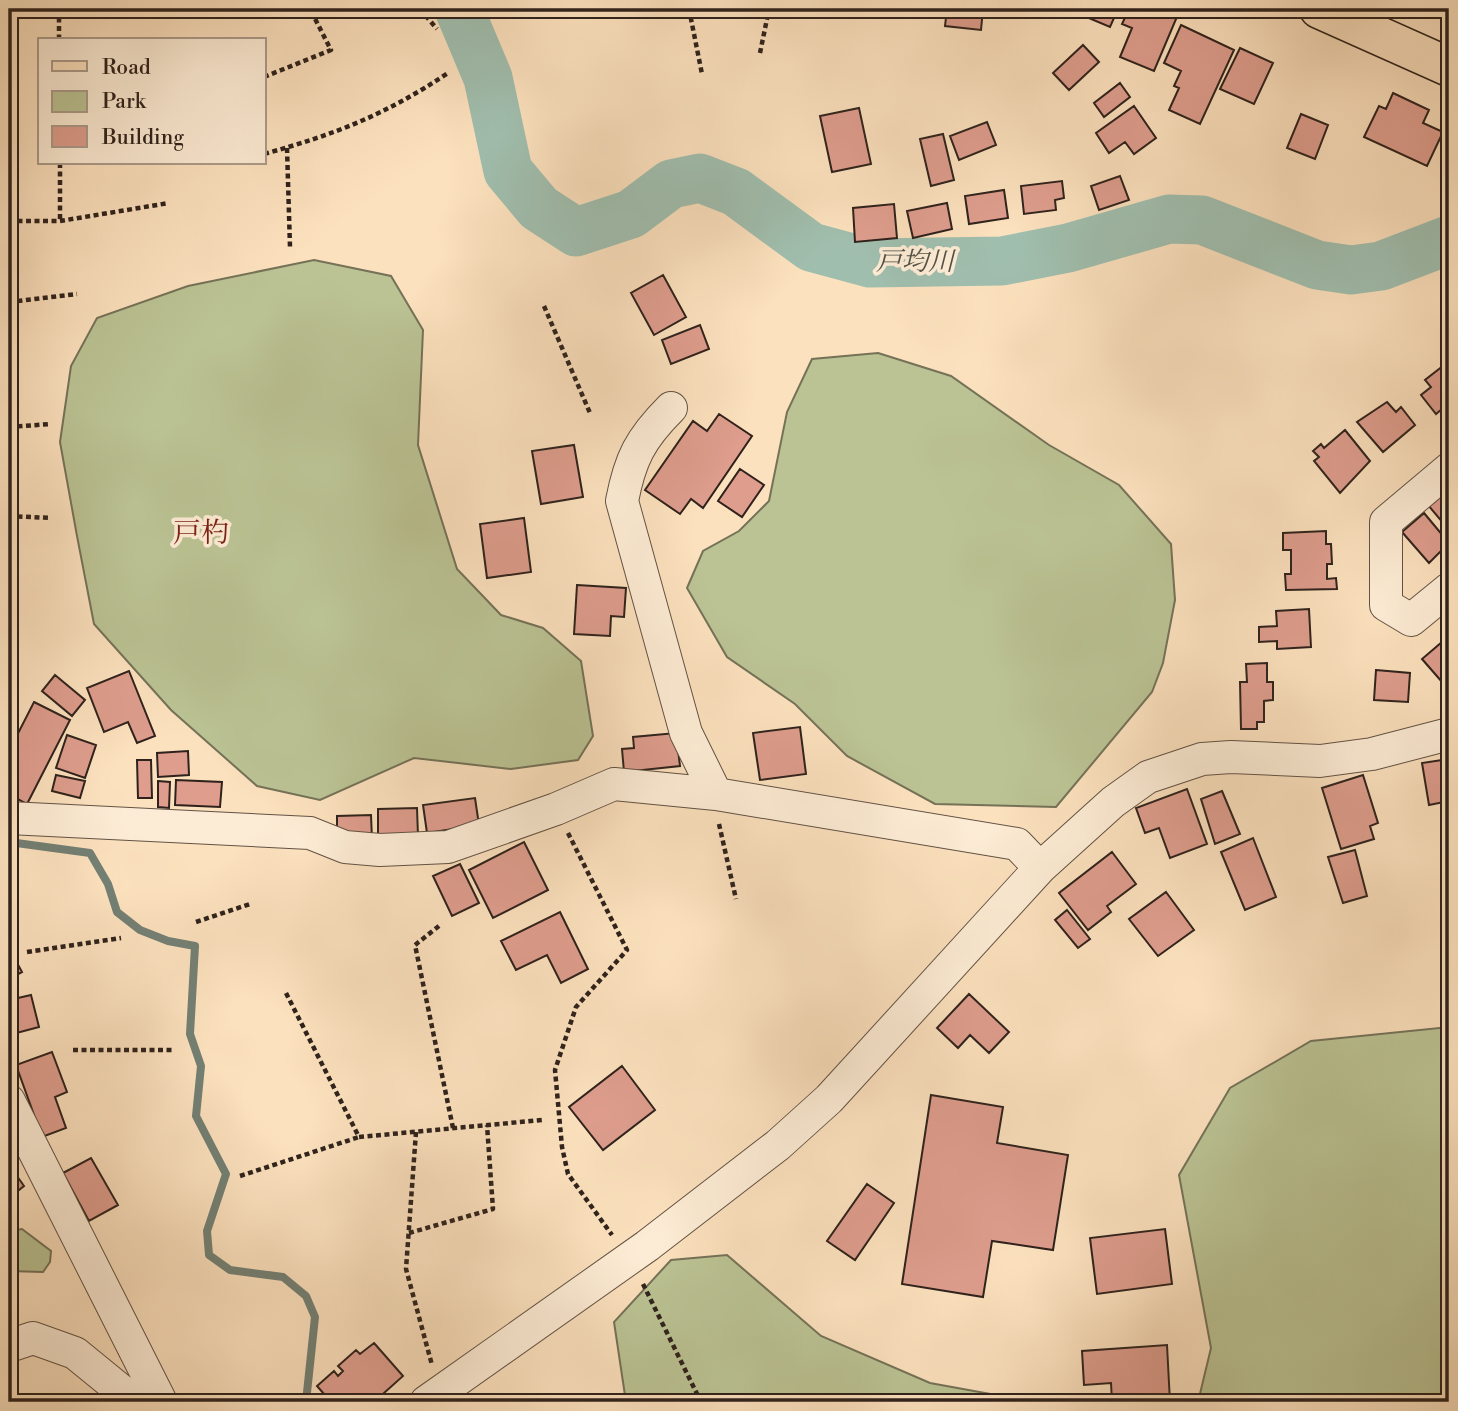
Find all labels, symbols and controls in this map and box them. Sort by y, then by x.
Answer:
legend [38,38,266,164]
text: Road [102,55,151,81]
text: Park [102,89,147,115]
text: Building [101,125,184,151]
water label: 戸均川 [876,246,957,278]
district label: 戸杓 [173,516,229,551]

